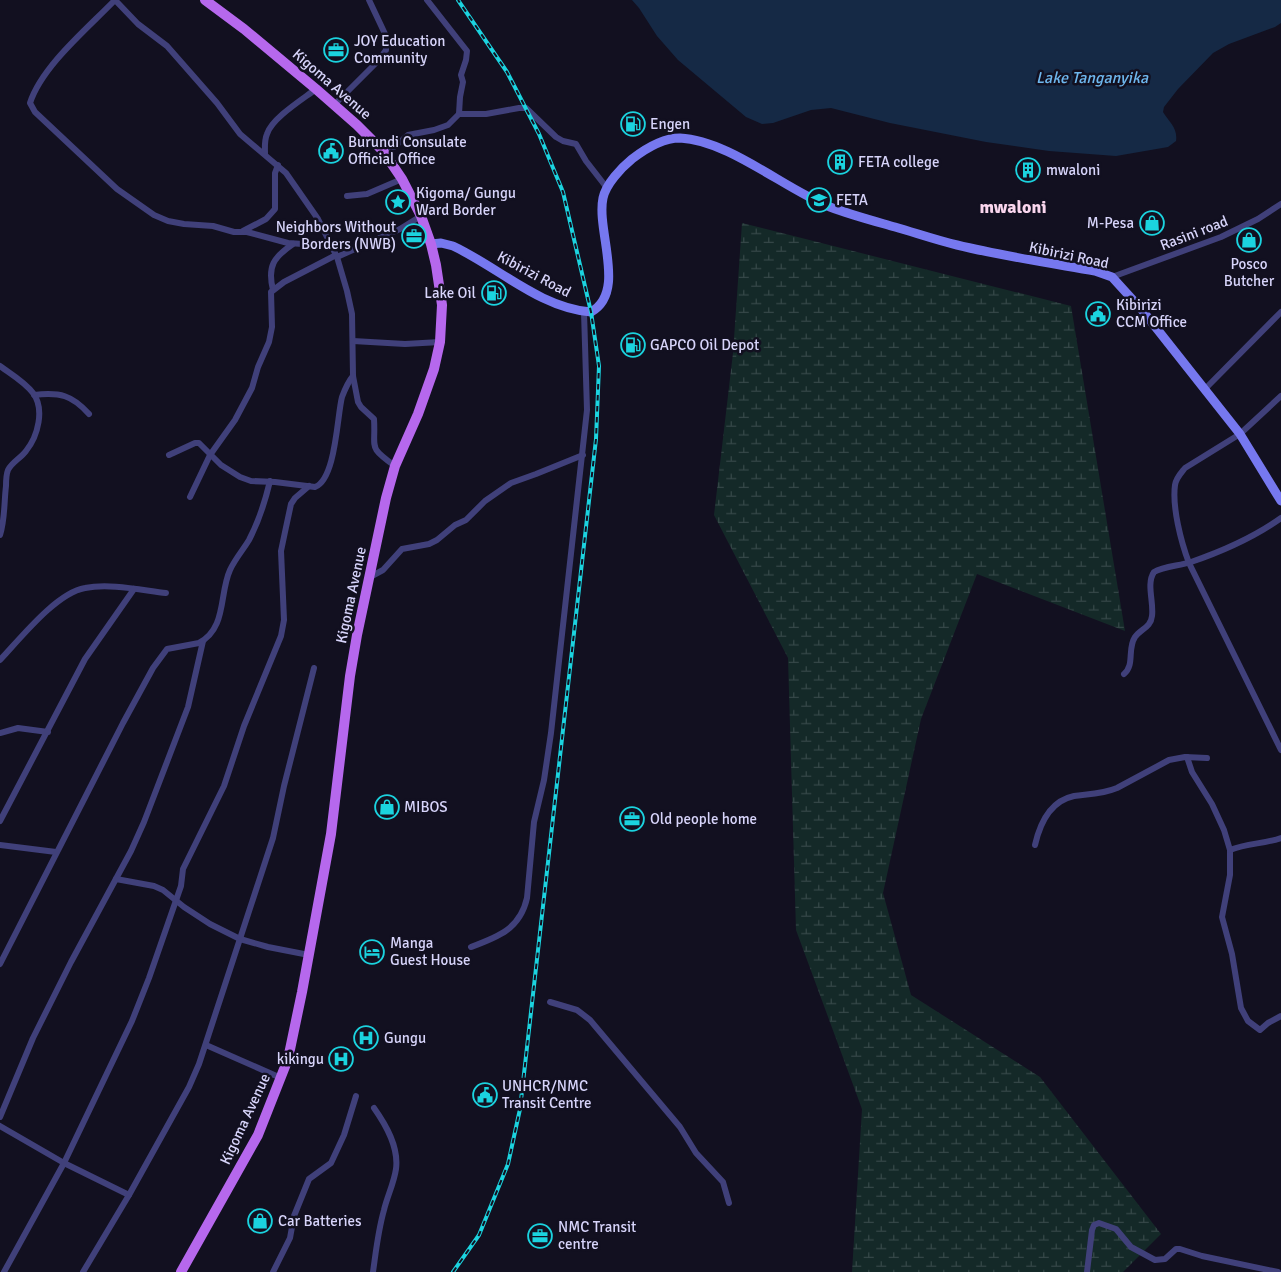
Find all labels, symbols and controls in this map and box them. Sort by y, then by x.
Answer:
place label: JOY Education Community [354,32,445,67]
office icon: JOY Education Community [323,37,349,63]
street label: Kigoma Avenue [289,45,375,123]
water label: Lake Tanganyika [1036,68,1149,88]
fuel station icon: Engen [620,111,646,137]
place label: Engen [650,115,690,133]
place label: Burundi Consulate Official Office [348,133,467,168]
public building icon: Burundi Consulate Official Office [318,138,344,164]
building icon: FETA college [827,149,853,175]
place label: FETA college [858,153,939,171]
building icon: mwaloni [1015,157,1041,183]
place label: mwaloni [1046,161,1100,179]
place label: Kigoma/ Gungu Ward Border [416,184,516,219]
school or university icon: FETA [806,187,832,213]
place icon: Kigoma/ Gungu Ward Border [385,189,411,215]
place label: FETA [836,191,868,209]
district label: mwaloni [979,196,1047,218]
shop icon: M-Pesa [1139,210,1165,236]
street label: Rasini road [1158,212,1231,254]
place label: M-Pesa [1087,214,1134,232]
place label: Neighbors Without Borders (NWB) [276,218,396,253]
office icon: Neighbors Without Borders (NWB) [401,223,427,249]
shop icon: Posco Butcher [1236,227,1262,253]
street label: Kibirizi Road [1028,238,1111,272]
street label: Kibirizi Road [494,247,574,301]
place label: Posco Butcher [1224,255,1275,290]
fuel station icon: Lake Oil [481,280,507,306]
place label: Lake Oil [424,284,476,302]
place label: Kibirizi CCM Office [1116,296,1187,331]
public building icon: Kibirizi CCM Office [1085,301,1111,327]
fuel station icon: GAPCO Oil Depot [620,332,646,358]
place label: GAPCO Oil Depot [650,336,759,354]
street label: Kigoma Avenue [332,545,370,645]
shop icon: MIBOS [374,794,400,820]
place label: MIBOS [404,798,448,816]
office icon: Old people home [619,806,645,832]
place label: Old people home [650,810,757,828]
place label: Manga Guest House [390,934,471,969]
hotel icon: Manga Guest House [359,939,385,965]
hospital icon: Gungu [353,1025,379,1051]
place label: Gungu [384,1029,426,1047]
hospital icon: kikingu [328,1046,354,1072]
place label: kikingu [277,1050,324,1068]
street label: Kigoma Avenue [216,1071,274,1167]
place label: UNHCR/NMC Transit Centre [502,1077,592,1112]
public building icon: UNHCR/NMC Transit Centre [472,1082,498,1108]
shop icon: Car Batteries [247,1208,273,1234]
place label: Car Batteries [278,1212,362,1230]
place label: NMC Transit centre [558,1218,636,1253]
office icon: NMC Transit centre [527,1223,553,1249]

